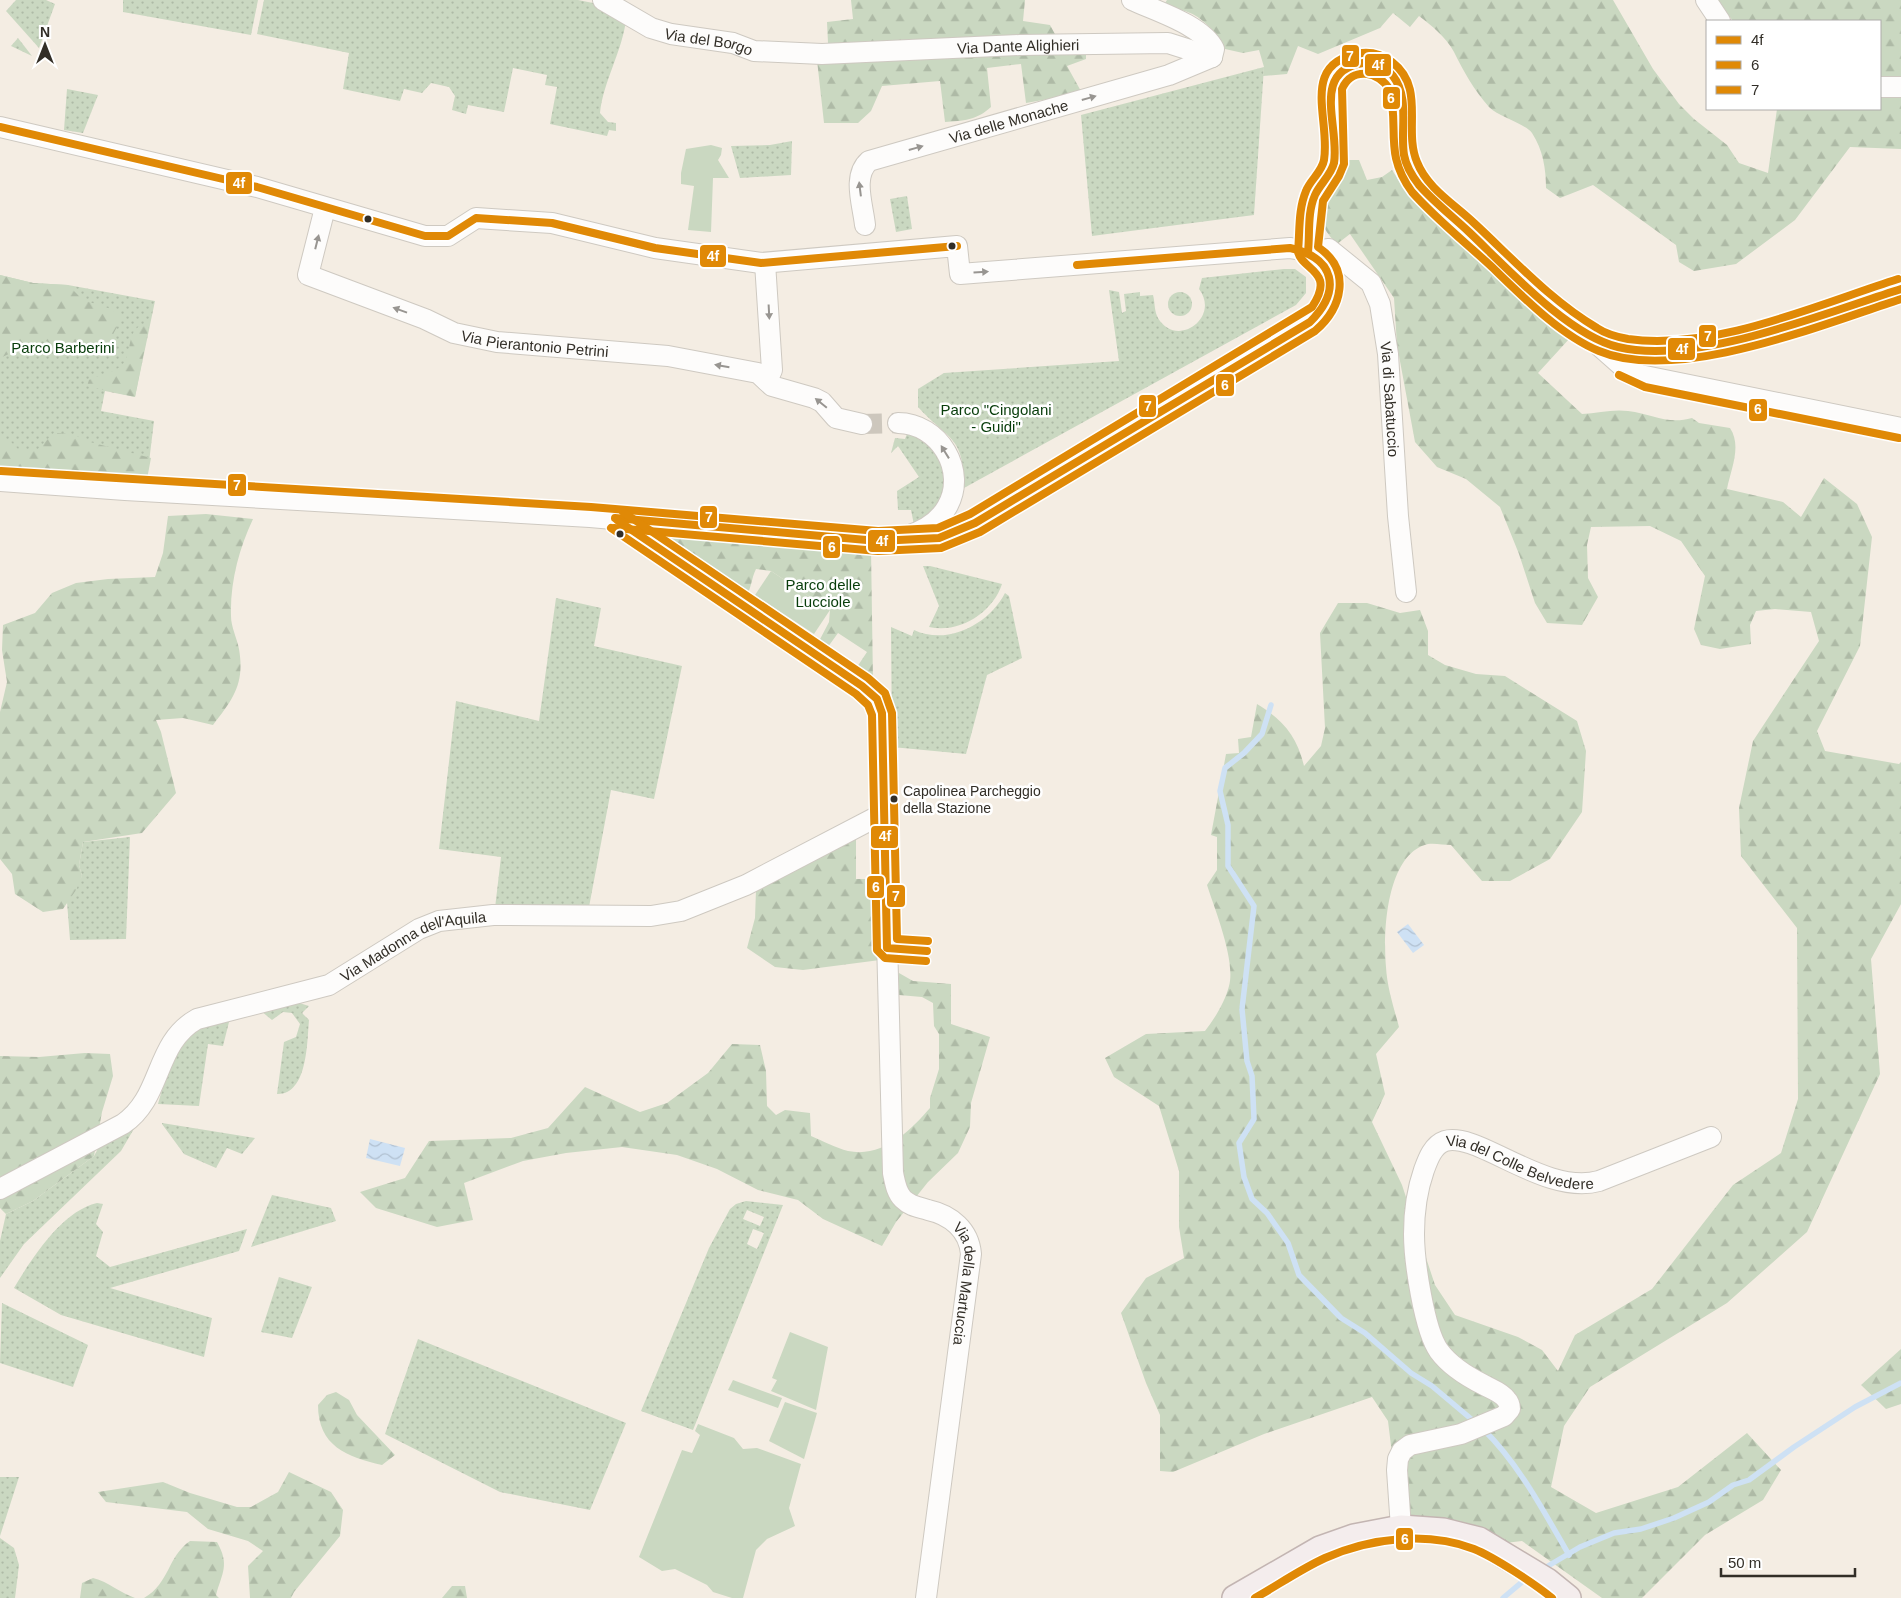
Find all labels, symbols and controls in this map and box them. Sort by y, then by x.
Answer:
north arrow [20,20,70,70]
legend [1706,20,1881,110]
text: N [40,24,50,40]
street label: Via del Borgo [662,24,755,58]
text: 4f [1751,31,1764,48]
street label: Via Dante Alighieri [957,36,1079,56]
line badge: 7 [1341,44,1360,68]
text: 7 [1346,48,1354,64]
line badge: 4f [1364,53,1392,77]
text: 6 [1751,56,1759,73]
text: 4f [1372,57,1385,73]
text: 7 [1751,81,1759,98]
line badge: 6 [1382,86,1401,110]
text: 6 [1387,90,1395,106]
one-way arrow [1082,94,1097,102]
street label: Via delle Monache [947,96,1070,146]
one-way arrow [909,143,924,151]
line badge: 4f [225,171,253,195]
text: 4f [233,175,246,191]
one-way arrow [856,180,864,196]
unlabelled marker [363,214,373,224]
one-way arrow [313,234,321,249]
unlabelled marker [947,241,957,251]
line badge: 4f [699,244,727,268]
text: 4f [707,248,720,264]
one-way arrow [973,268,989,276]
one-way arrow [765,304,773,320]
one-way arrow [392,306,407,314]
line badge: 7 [1698,324,1717,348]
street label: Via Pierantonio Petrini [460,326,609,360]
text: 7 [1704,328,1712,344]
line badge: 4f [1667,337,1696,361]
park label: Parco Barberini [11,339,115,356]
street label: Via di Sabatuccio [1378,340,1403,457]
text: 4f [1676,341,1689,357]
one-way arrow [713,362,729,370]
line badge: 6 [1215,373,1235,397]
text: 6 [1221,377,1229,393]
line badge: 7 [1138,394,1157,418]
one-way arrow [814,398,828,408]
text: 7 [1144,398,1152,414]
line badge: 6 [1748,398,1768,422]
park label: Parco "Cingolani - Guidi" [940,401,1052,435]
text: 6 [1754,401,1762,417]
one-way arrow [941,445,950,459]
line badge: 7 [227,473,247,497]
text: 7 [233,477,241,493]
line badge: 7 [699,505,718,529]
text: 7 [705,509,713,525]
unlabelled marker [615,529,625,539]
line badge: 4f [867,529,896,553]
text: 4f [876,533,889,549]
line badge: 6 [822,535,841,559]
text: 6 [828,539,836,555]
park label: Parco delle Lucciole [785,576,861,610]
place label: Capolinea Parcheggio della Stazione [903,783,1041,816]
marker: Capolinea Parcheggio della Stazione [889,794,899,804]
line badge: 4f [870,825,899,849]
text: 4f [879,828,892,844]
line badge: 6 [866,875,885,899]
text: 6 [872,879,880,895]
line badge: 7 [886,884,906,908]
text: 7 [892,888,900,904]
street label: Via Madonna dell'Aquila [337,907,488,985]
street label: Via del Colle Belvedere [1446,1131,1595,1192]
street label: Via della Martuccia [950,1218,980,1347]
line badge: 6 [1395,1527,1414,1551]
text: 6 [1401,1531,1409,1547]
scale bar [1721,1546,1855,1578]
text: 50 m [1728,1554,1761,1571]

